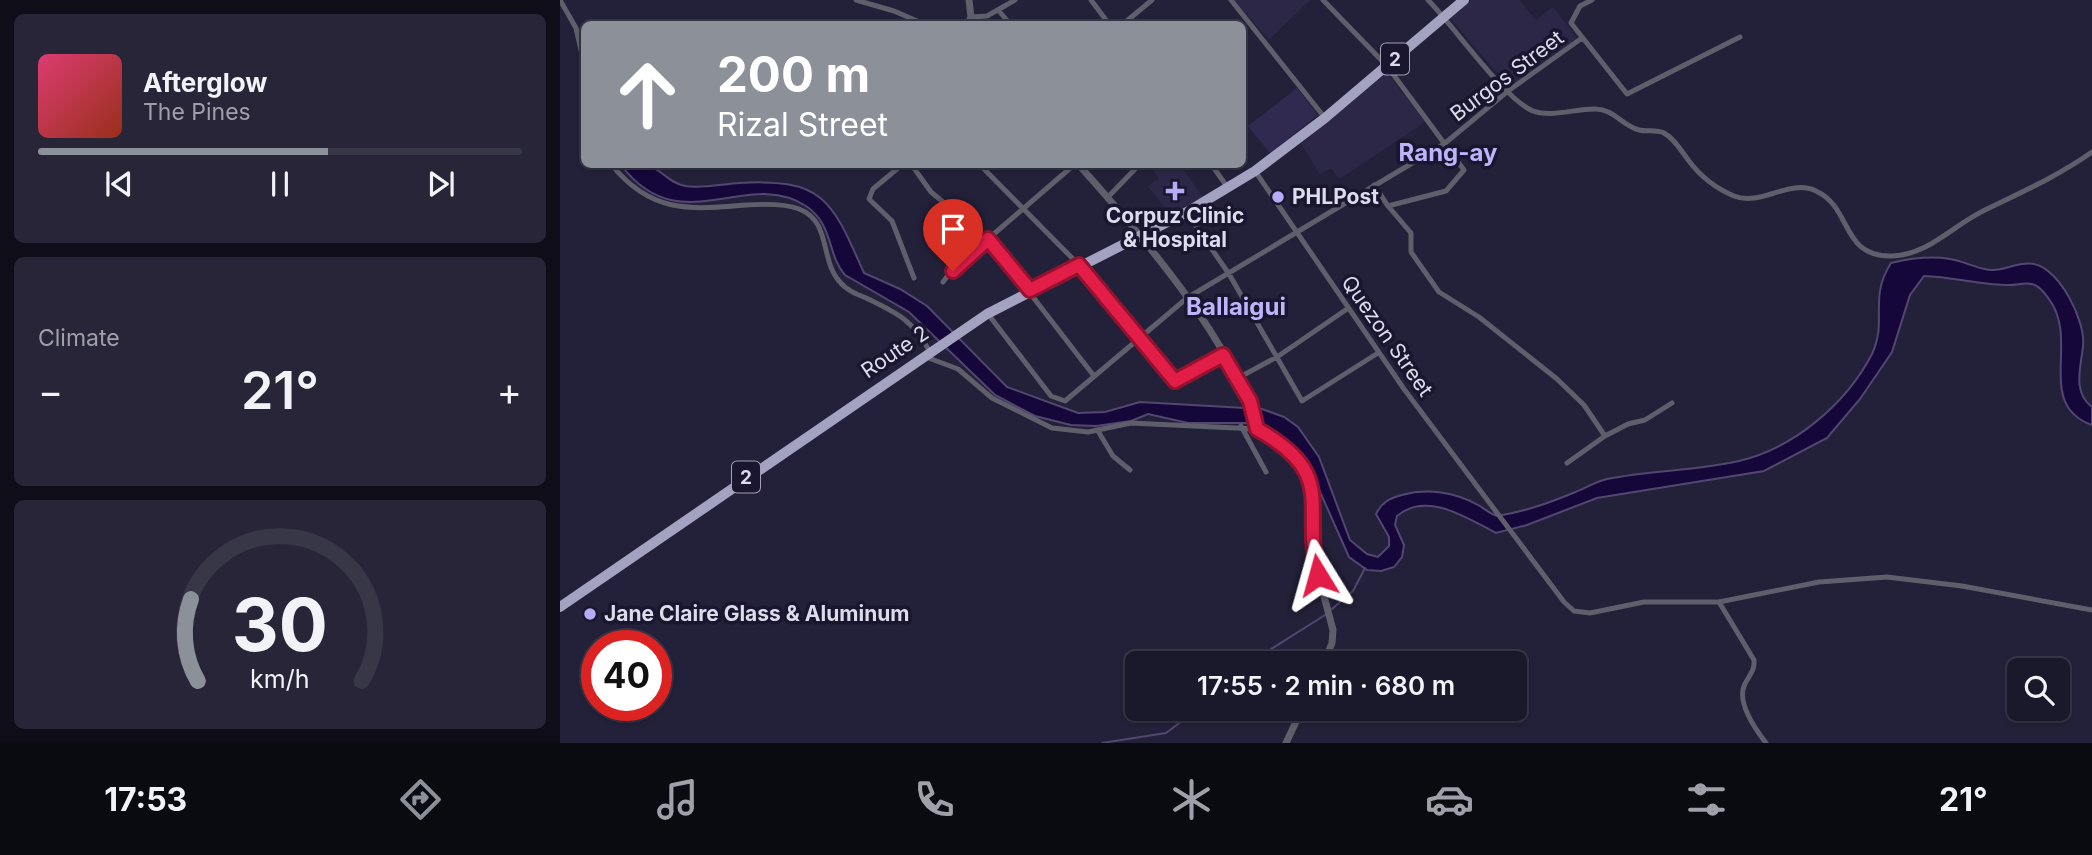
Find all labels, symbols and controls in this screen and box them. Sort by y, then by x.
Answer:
street label: Burgos Street [1445,25,1568,126]
road number: 2 [1381,44,1409,74]
text: 200 m [717,45,870,104]
icon: ahead [602,49,693,140]
text: Afterglow [143,67,267,98]
text: The Pines [143,98,251,126]
text: Rizal Street [717,105,888,144]
district label: Rang-ay [1399,138,1498,167]
icon: previous [100,165,138,203]
icon: pause [261,165,299,203]
icon: next [422,165,460,203]
marker: Corpuz Clinic & Hospital [1165,181,1185,201]
place label: PHLPost [1292,184,1379,209]
marker: PHLPost [1270,189,1286,205]
pin [923,199,983,271]
place label: Corpuz Clinic & Hospital [1106,203,1244,252]
icon: arrive [934,210,972,248]
street label: Quezon Street [1336,270,1438,401]
district label: Ballaigui [1186,292,1286,321]
street label: Route 2 [856,320,933,383]
text: Climate [38,324,120,352]
text: 21° [241,359,319,422]
text: − [38,368,63,414]
text: + [497,368,522,414]
road number: 2 [732,462,760,492]
position arrow [1281,538,1355,612]
text: 30 [232,580,328,669]
place label: Jane Claire Glass & Aluminum [604,601,909,626]
marker: Jane Claire Glass & Aluminum [582,606,598,622]
speed limit sign: 40 [581,630,672,721]
map controls [2007,658,2070,721]
button: search [2007,658,2070,721]
text: km/h [250,663,310,693]
text: 17:55 · 2 min · 680 m [1197,670,1455,701]
icon: directions [396,775,445,824]
icon: music [653,775,702,824]
icon: phone [910,775,959,824]
icon: climate [1167,775,1216,824]
icon: car [1425,775,1474,824]
icon: filters [1682,775,1731,824]
text: 17:53 [104,780,187,819]
text: 21° [1939,780,1988,819]

